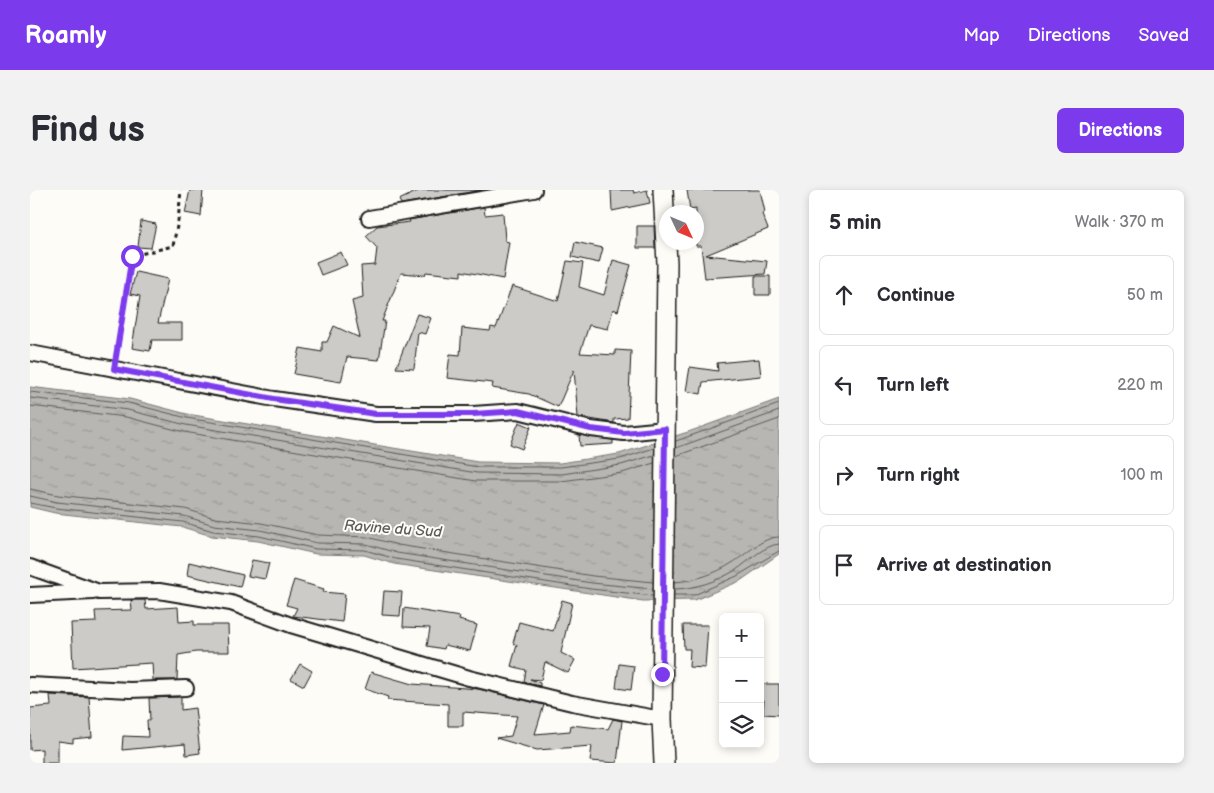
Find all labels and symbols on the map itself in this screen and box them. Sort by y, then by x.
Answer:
north arrow [659,205,704,250]
route start [121,245,144,268]
water label: Ravine du Sud [343,516,443,542]
route end [651,663,674,686]

